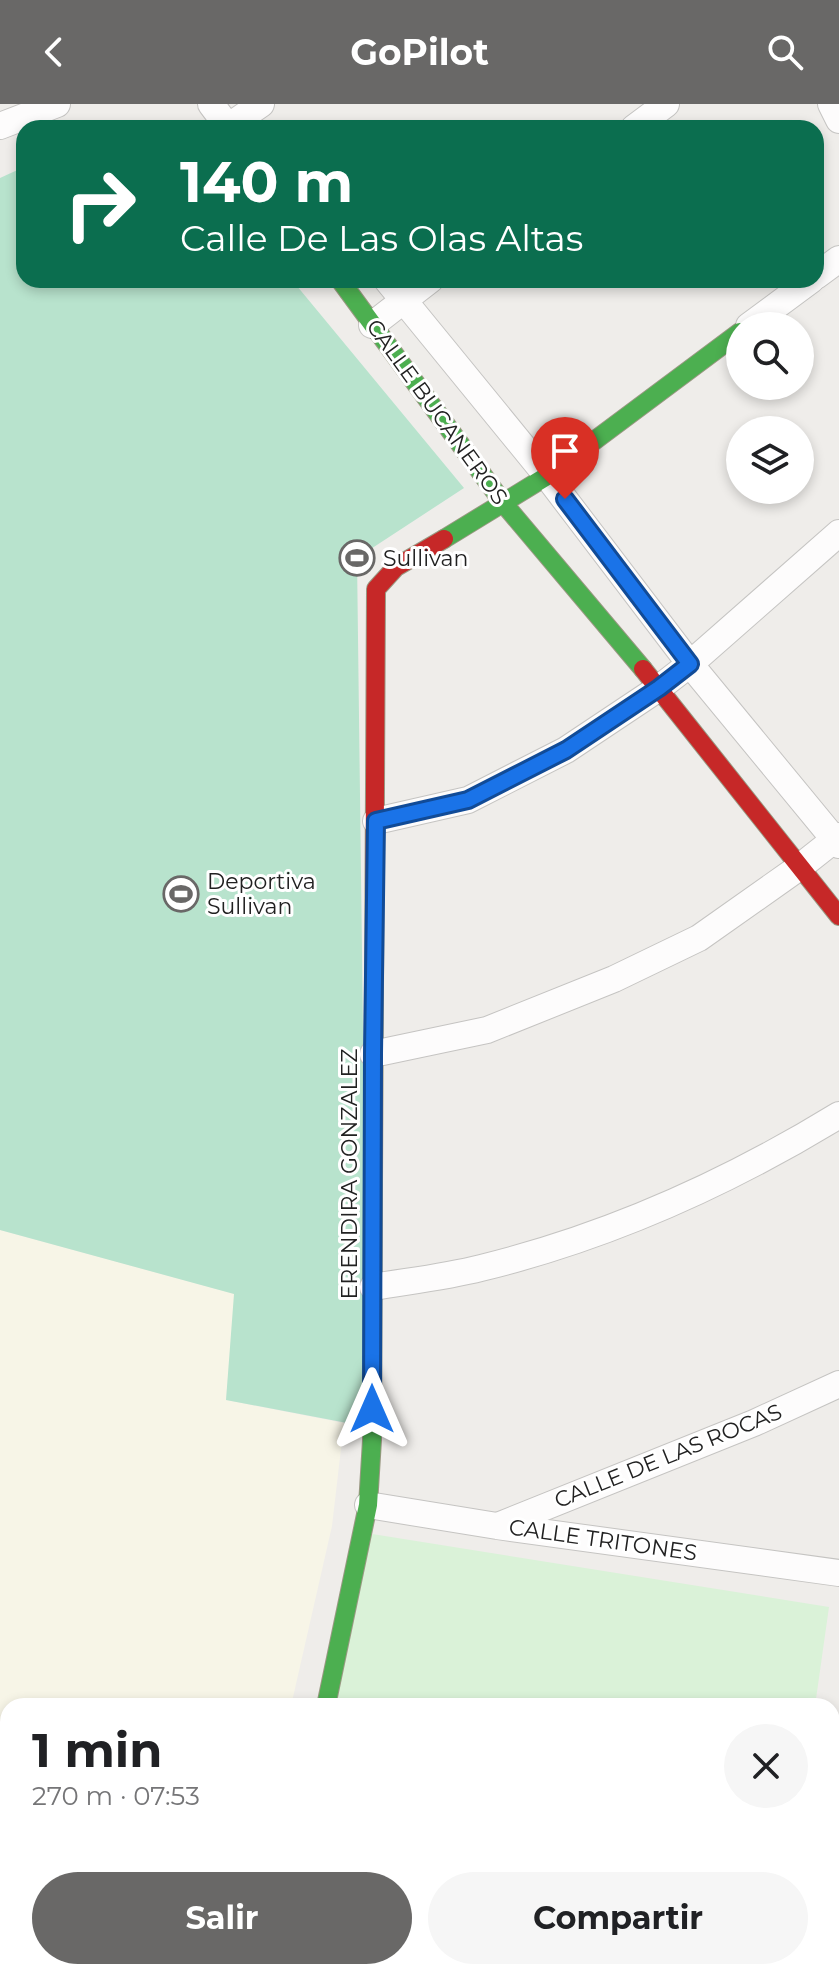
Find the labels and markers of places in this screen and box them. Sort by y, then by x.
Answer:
pin [531,417,599,499]
sports icon: Sullivan [338,539,376,577]
place label: Sullivan [383,545,468,572]
place label: Deportiva Sullivan [207,868,316,920]
sports icon: Deportiva Sullivan [162,875,200,913]

